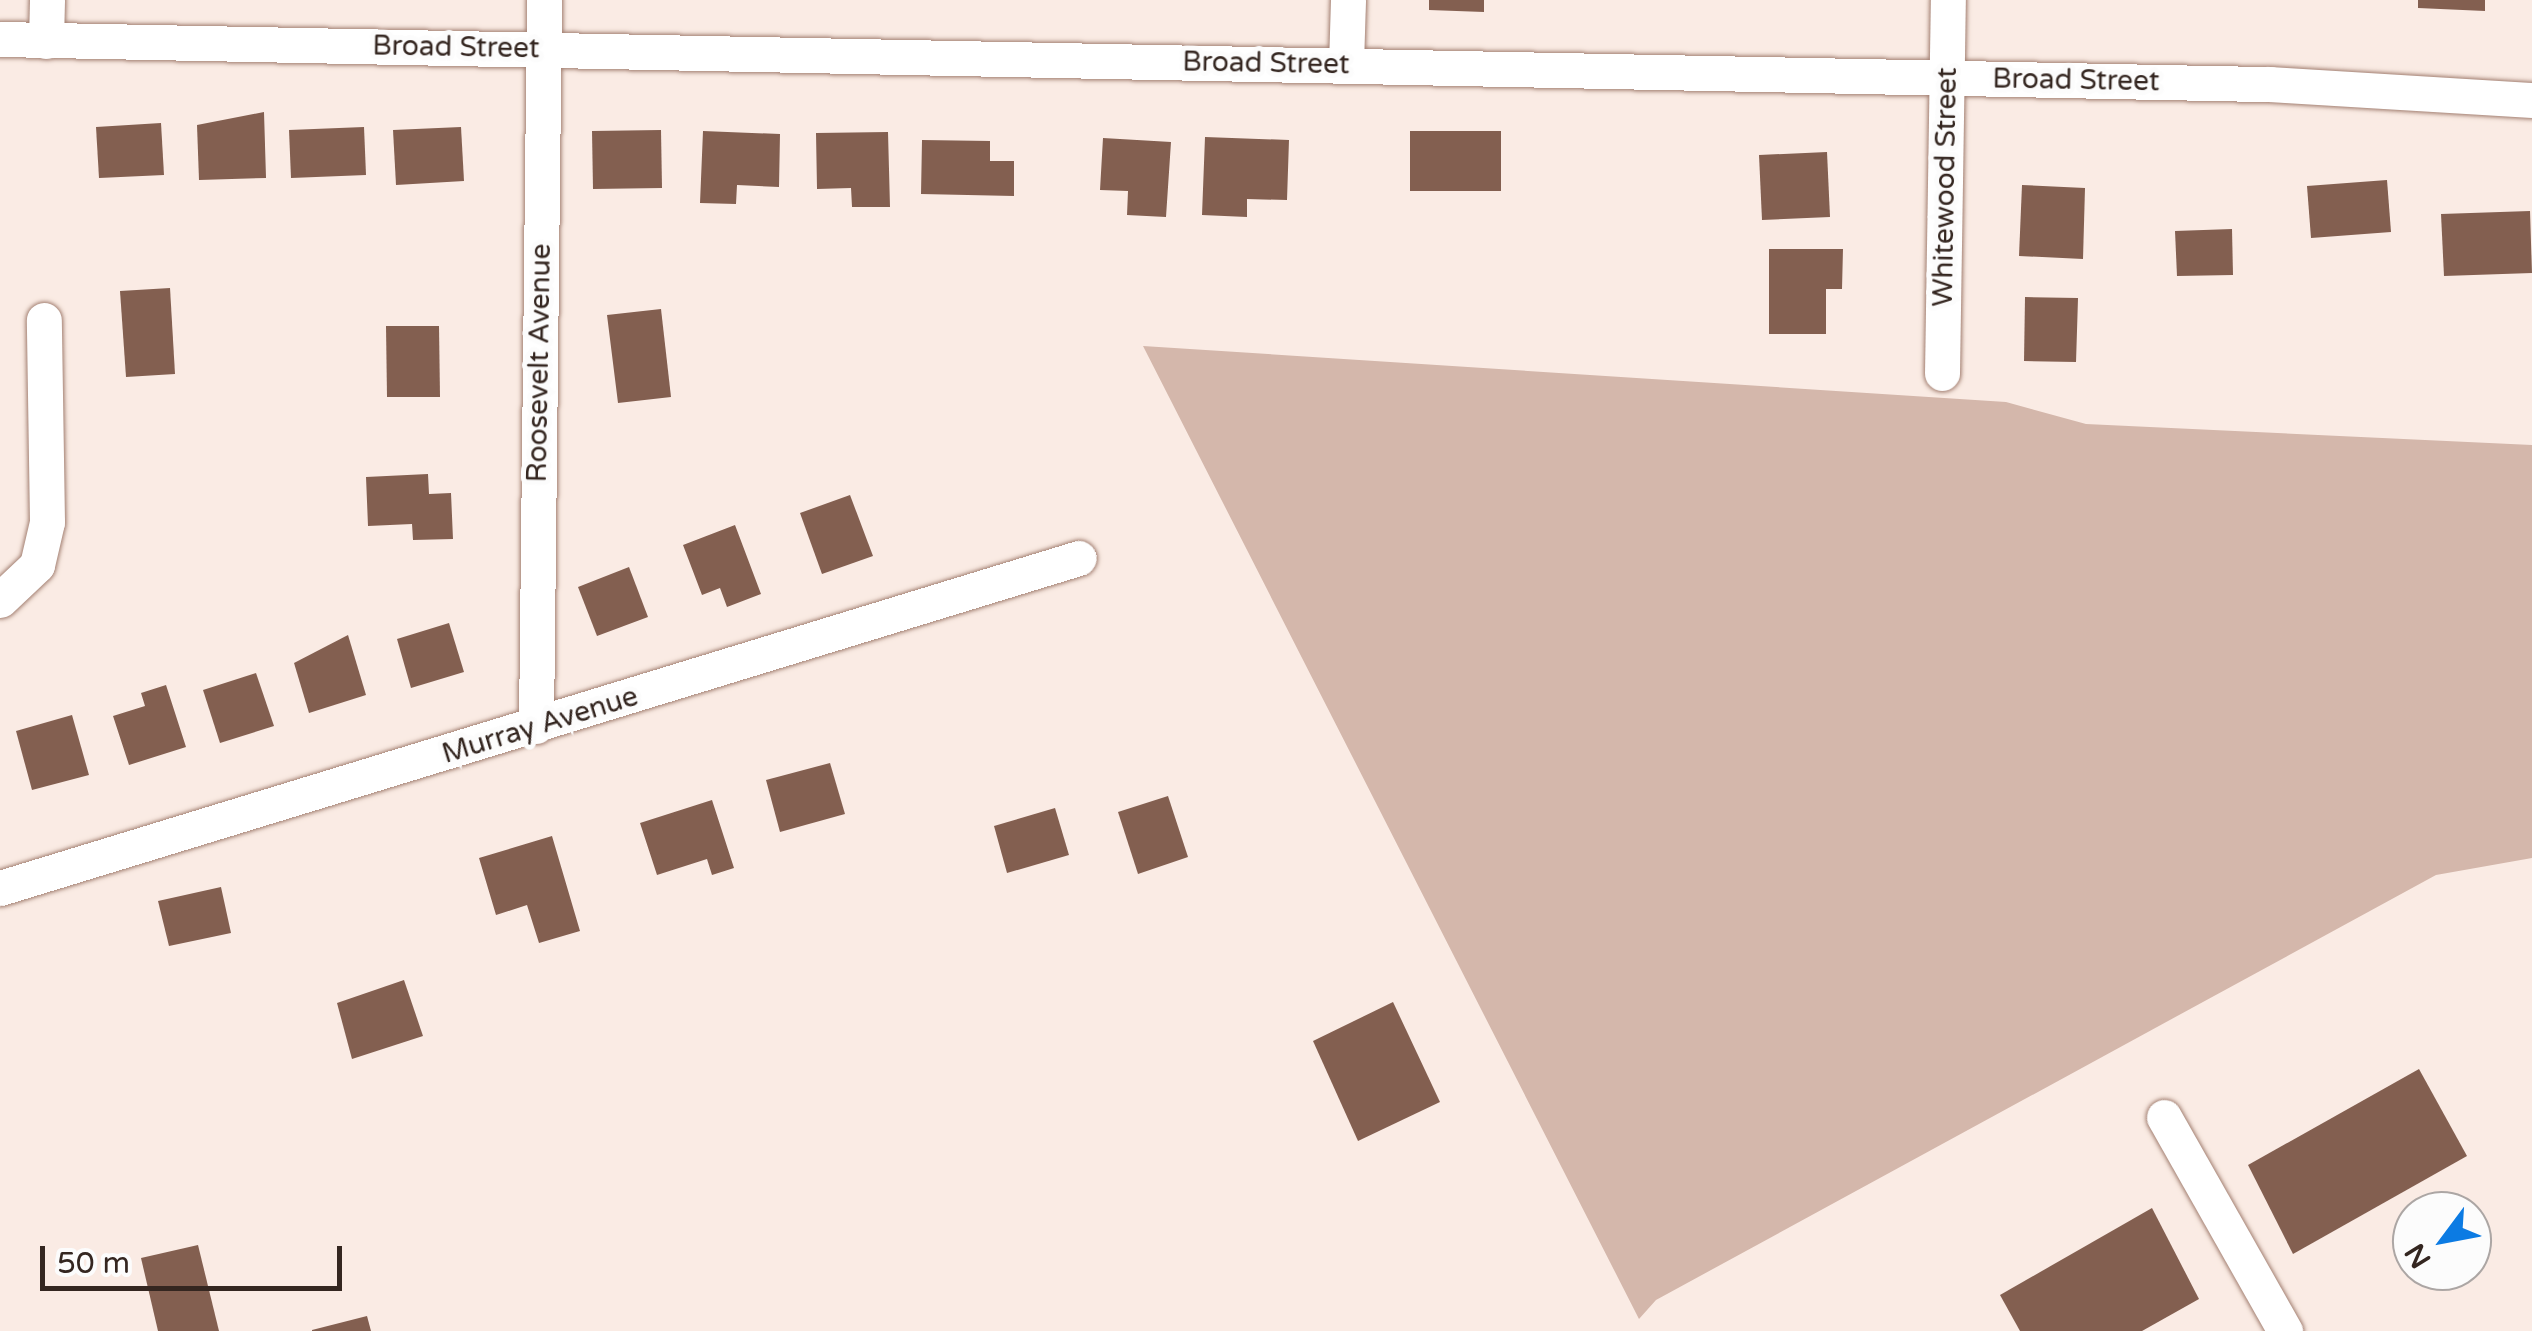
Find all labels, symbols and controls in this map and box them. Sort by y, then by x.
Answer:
street label: Broad Street [372,29,540,65]
street label: Broad Street [1182,45,1350,81]
street label: Broad Street [1992,62,2160,98]
street label: Whitewood Street [1926,67,1964,307]
street label: Roosevelt Avenue [520,243,558,483]
street label: Murray Avenue [438,679,642,771]
north arrow [2392,1191,2492,1291]
scale bar [45,1226,348,1288]
text: N [2398,1237,2439,1274]
text: 50 m [57,1245,130,1282]

